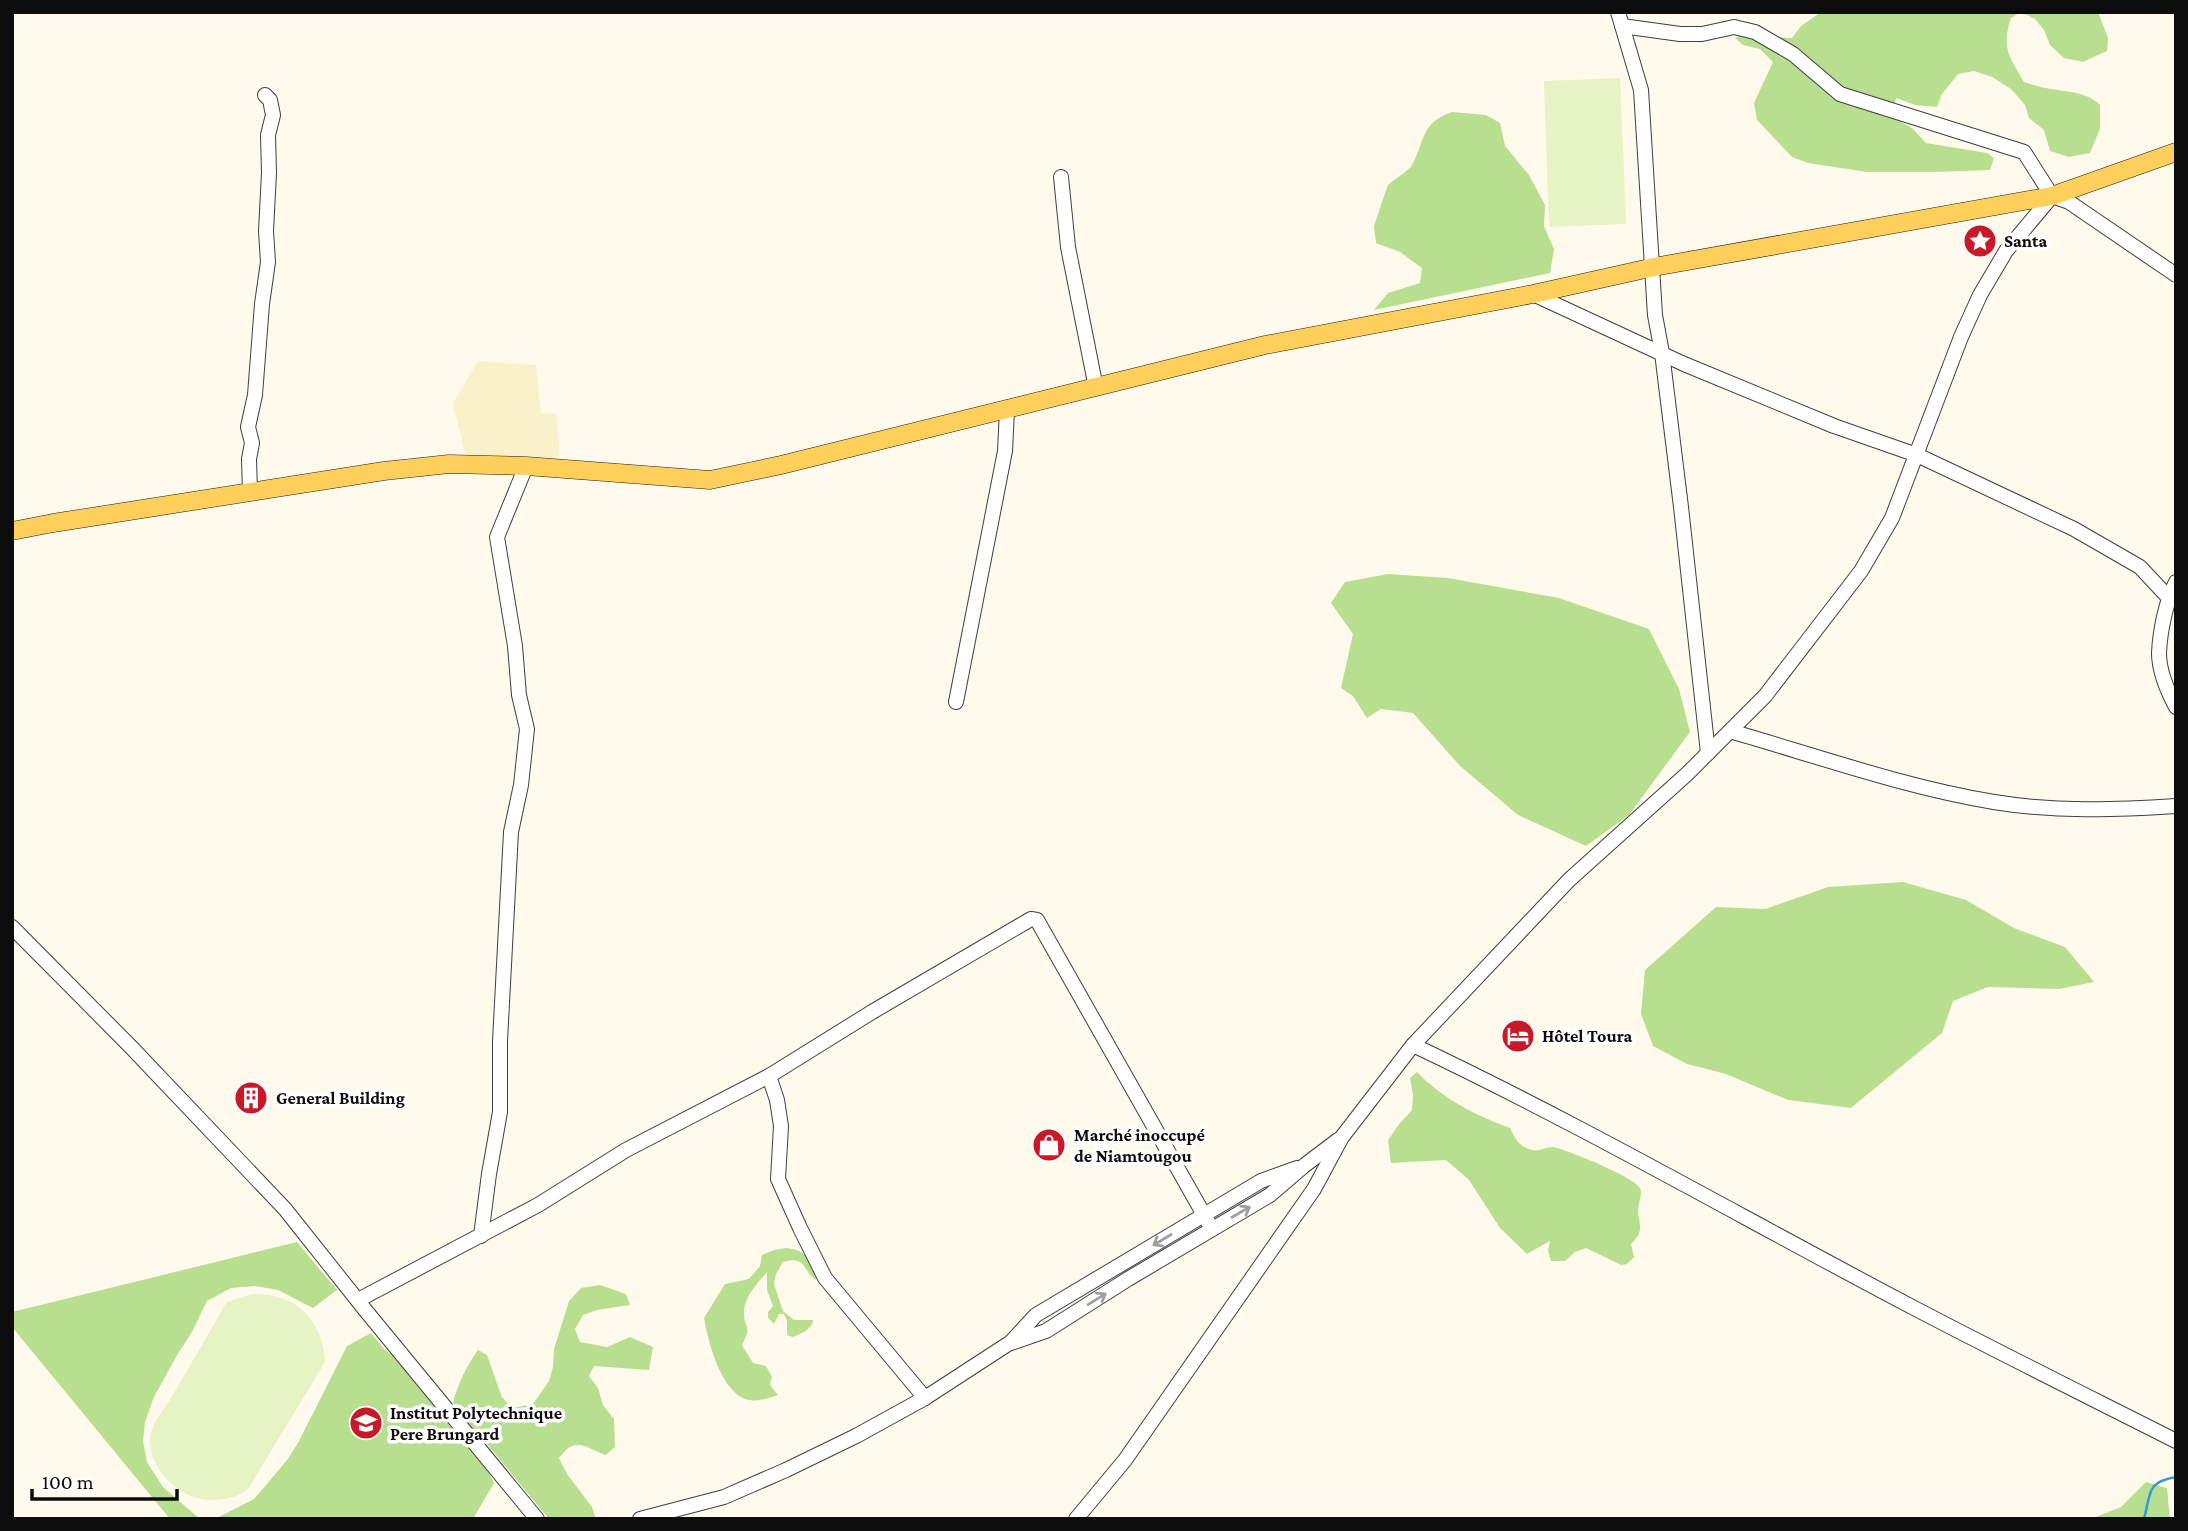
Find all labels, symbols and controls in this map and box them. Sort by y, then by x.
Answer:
place icon: Santa [1961,222,1999,260]
place label: Santa [2004,231,2048,251]
hotel icon: Hôtel Toura [1499,1017,1537,1055]
place label: Hôtel Toura [1542,1026,1633,1046]
building icon: General Building [232,1079,270,1117]
place label: General Building [276,1088,405,1108]
place label: Marché inoccupé de Niamtougou [1074,1125,1205,1166]
shop icon: Marché inoccupé de Niamtougou [1030,1126,1068,1164]
one-way arrow [1231,1205,1251,1219]
one-way arrow [1152,1234,1172,1248]
one-way arrow [1086,1292,1106,1306]
place label: Institut Polytechnique Pere Brungard [390,1403,562,1444]
school or university icon: Institut Polytechnique Pere Brungard [347,1404,385,1442]
scale bar [32,1458,177,1502]
text: 100 m [42,1470,94,1494]

